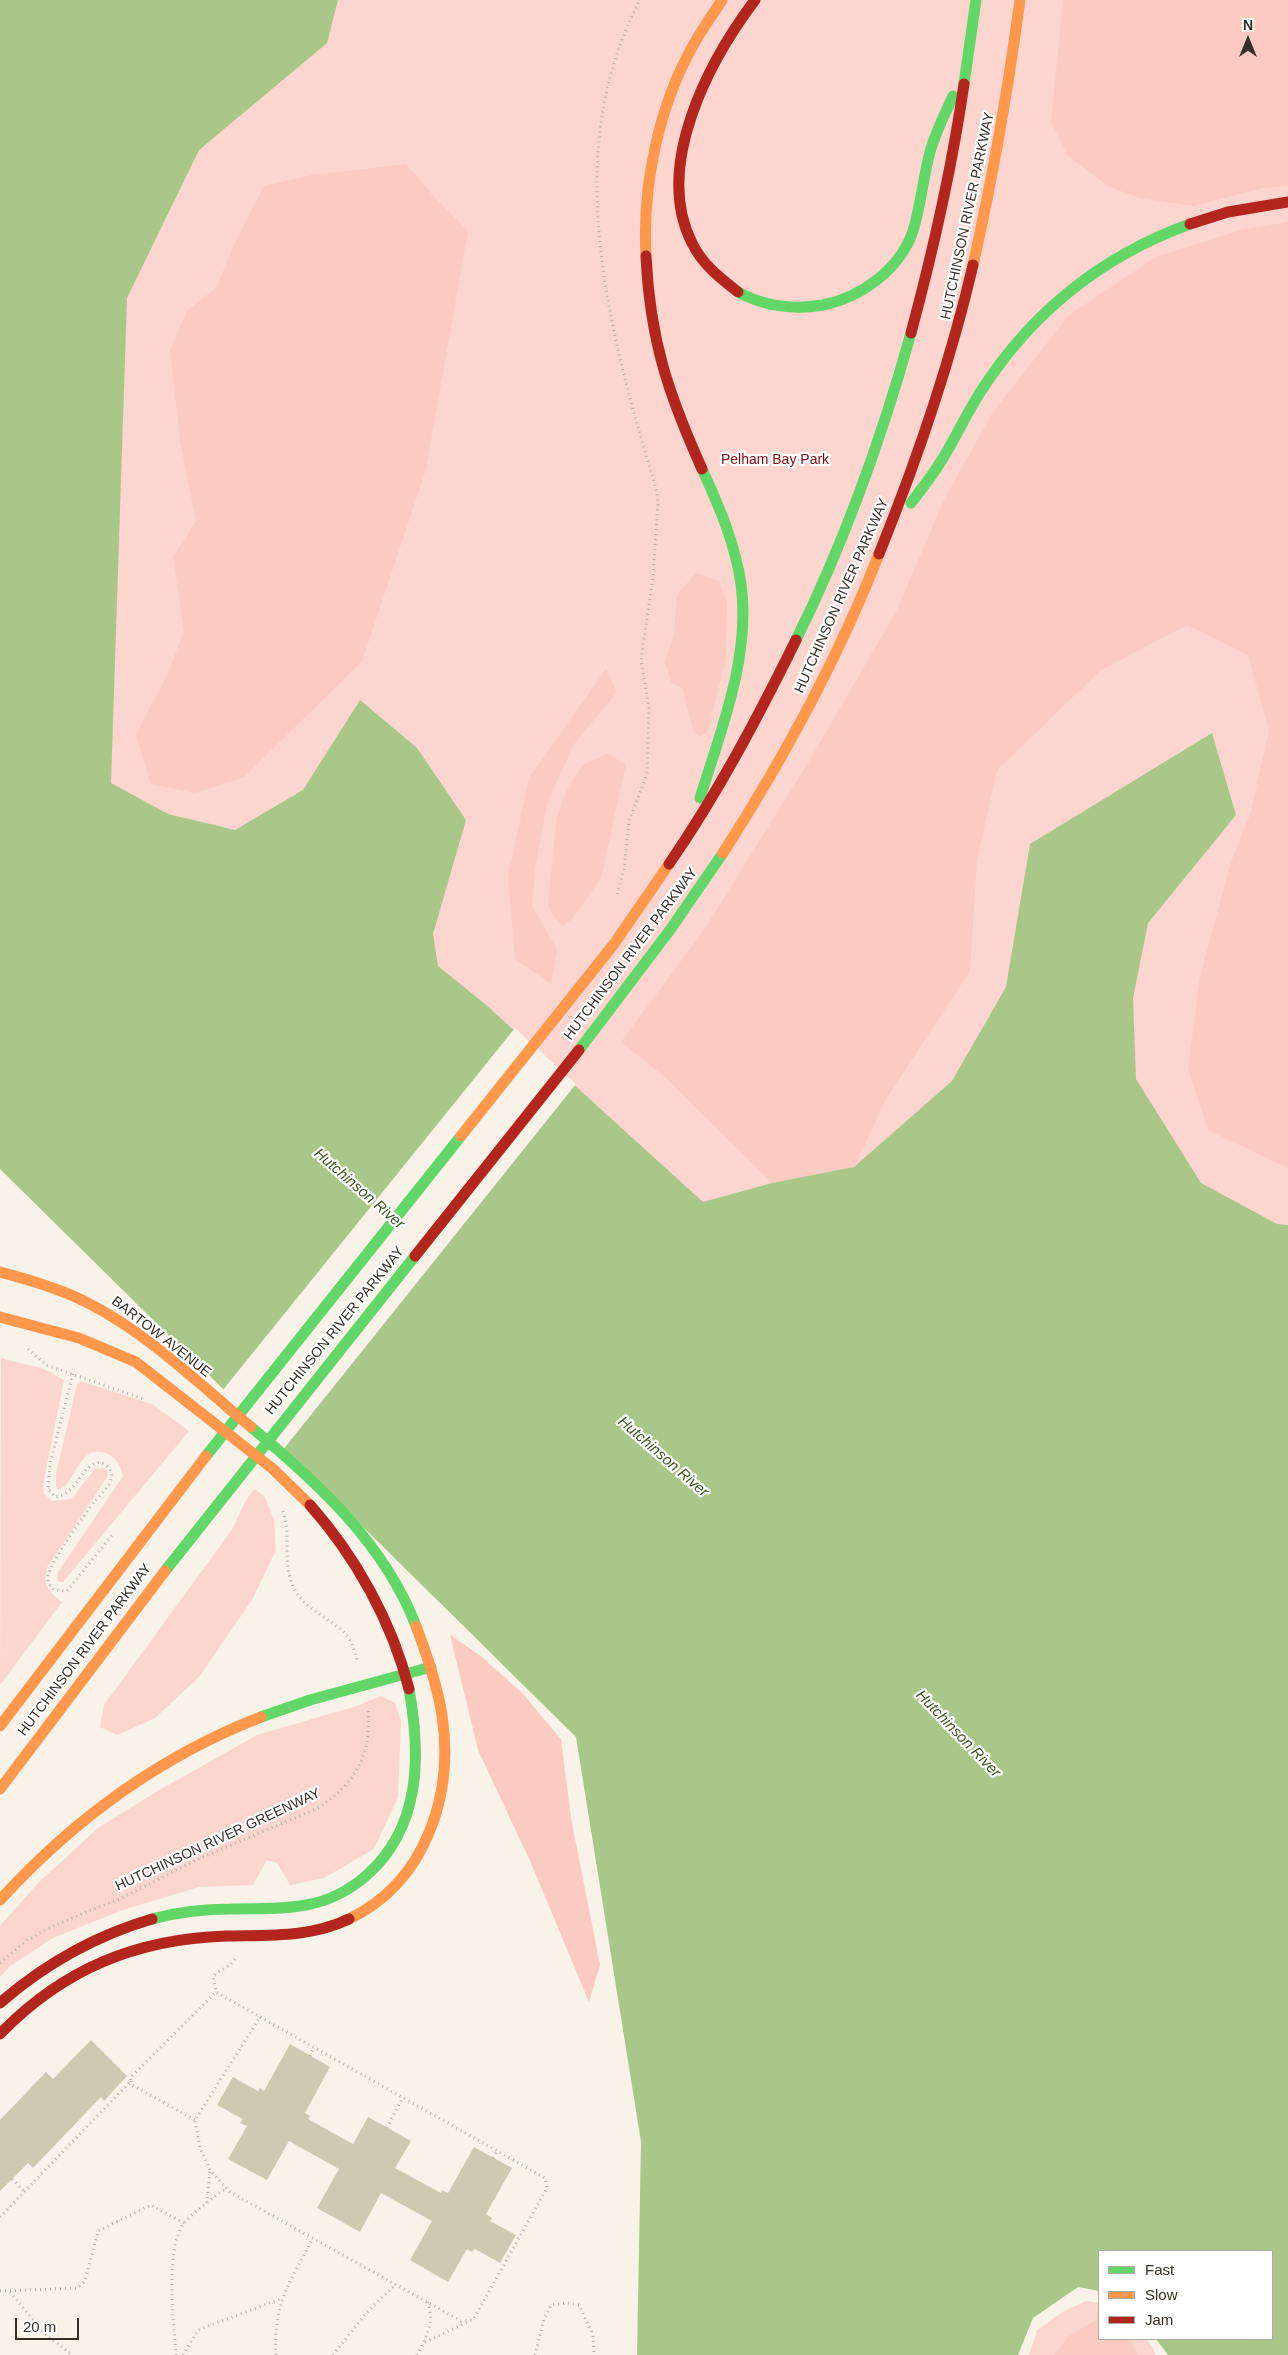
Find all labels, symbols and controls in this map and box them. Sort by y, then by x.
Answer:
north arrow [1223,15,1273,65]
text: N [1243,17,1253,33]
street label: HUTCHINSON RIVER PARKWAY [938,111,998,321]
park label: Pelham Bay Park [721,452,829,468]
street label: HUTCHINSON RIVER PARKWAY [791,496,893,696]
street label: HUTCHINSON RIVER PARKWAY [561,865,701,1043]
water label: Hutchinson River [310,1145,408,1233]
street label: HUTCHINSON RIVER PARKWAY [262,1244,408,1418]
street label: BARTOW AVENUE [108,1293,214,1381]
water label: Hutchinson River [614,1413,712,1501]
street label: HUTCHINSON RIVER PARKWAY [15,1561,155,1739]
water label: Hutchinson River [912,1687,1004,1781]
street label: HUTCHINSON RIVER GREENWAY [113,1785,323,1895]
legend [1098,2250,1273,2340]
text: Fast [1145,2261,1174,2278]
text: Slow [1145,2286,1178,2303]
scale bar [18,2308,81,2340]
text: Jam [1145,2311,1173,2328]
text: 20 m [23,2318,56,2335]

